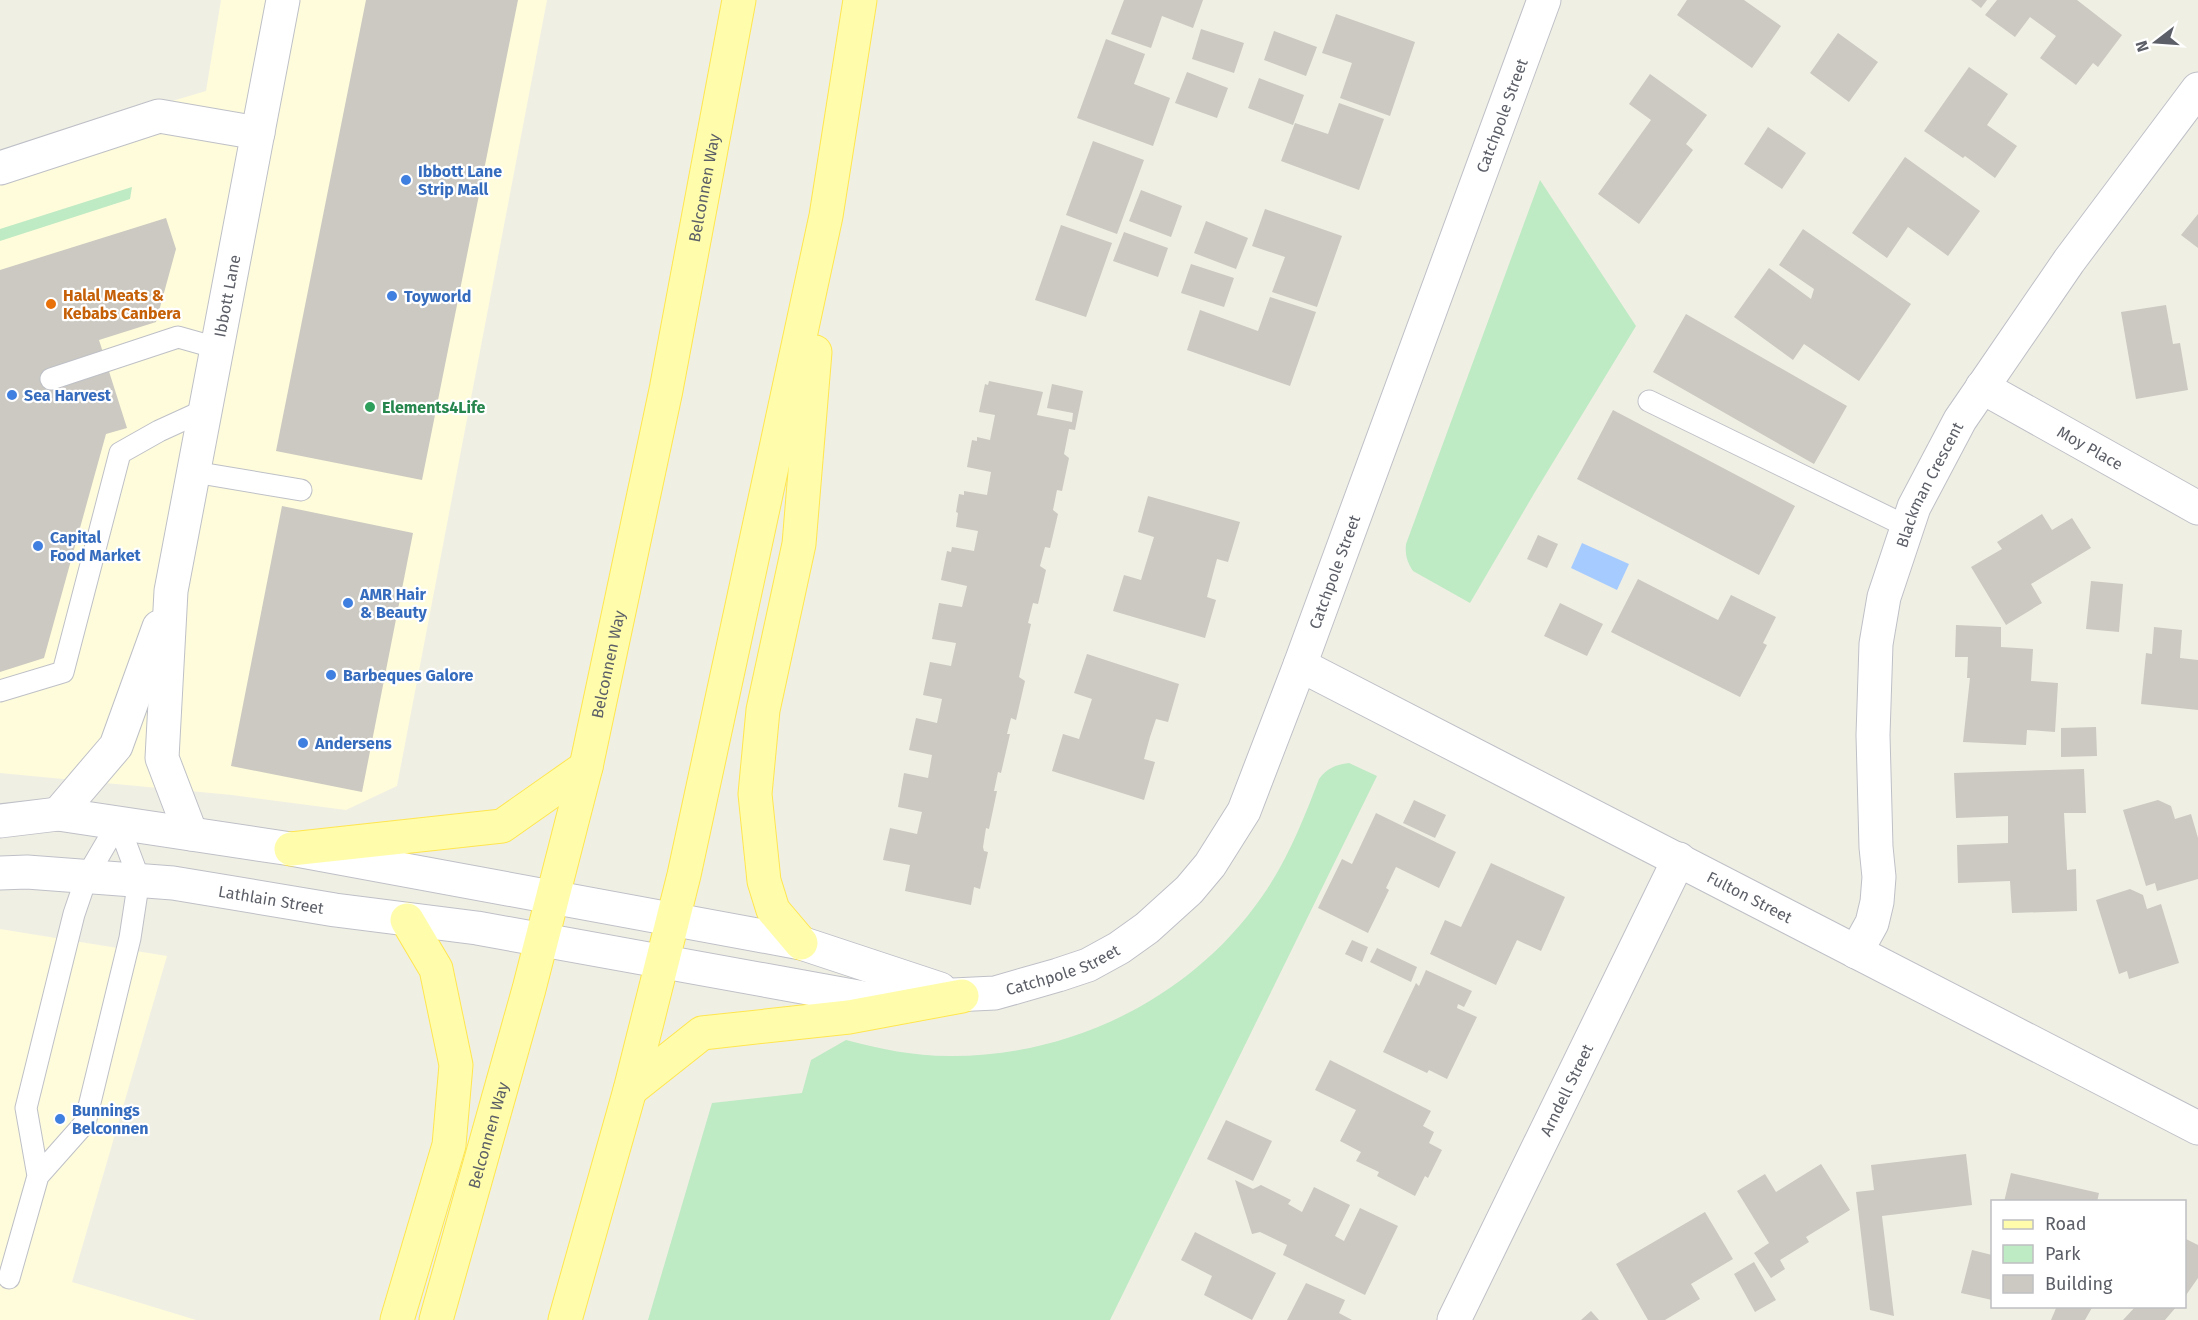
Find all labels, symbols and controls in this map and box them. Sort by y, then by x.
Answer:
north arrow [2126,12,2186,72]
text: N [2131,38,2153,54]
street label: Catchpole Street [1472,56,1531,175]
street label: Belconnen Way [684,132,723,244]
place label: Ibbott Lane Strip Mall [418,162,502,199]
marker: Ibbott Lane Strip Mall [399,173,413,187]
street label: Ibbott Lane [210,253,244,339]
place label: Halal Meats & Kebabs Canbera [63,286,181,323]
place label: Toyworld [404,287,471,306]
marker: Toyworld [385,289,399,303]
marker: Halal Meats & Kebabs Canbera [44,297,58,311]
place label: Sea Harvest [24,386,112,405]
marker: Sea Harvest [5,388,19,402]
place label: Elements4Life [382,398,486,417]
marker: Elements4Life [363,400,377,414]
street label: Blackman Crescent [1892,418,1967,550]
street label: Moy Place [2054,422,2126,474]
street label: Catchpole Street [1305,512,1364,631]
place label: Capital Food Market [50,528,142,565]
marker: Capital Food Market [31,539,45,553]
place label: AMR Hair & Beauty [359,585,428,622]
marker: AMR Hair & Beauty [341,596,355,610]
street label: Belconnen Way [587,608,629,720]
place label: Barbeques Galore [343,666,473,685]
marker: Barbeques Galore [324,668,338,682]
place label: Andersens [314,734,392,753]
marker: Andersens [296,736,310,750]
street label: Fulton Street [1704,867,1796,927]
street label: Lathlain Street [217,881,326,918]
street label: Catchpole Street [1004,940,1123,999]
street label: Arndell Street [1536,1041,1597,1139]
street label: Belconnen Way [464,1080,512,1191]
place label: Bunnings Belconnen [72,1101,149,1138]
marker: Bunnings Belconnen [53,1112,67,1126]
legend [1991,1200,2186,1308]
text: Road [2045,1213,2087,1235]
text: Park [2045,1243,2081,1265]
text: Building [2045,1273,2113,1295]

